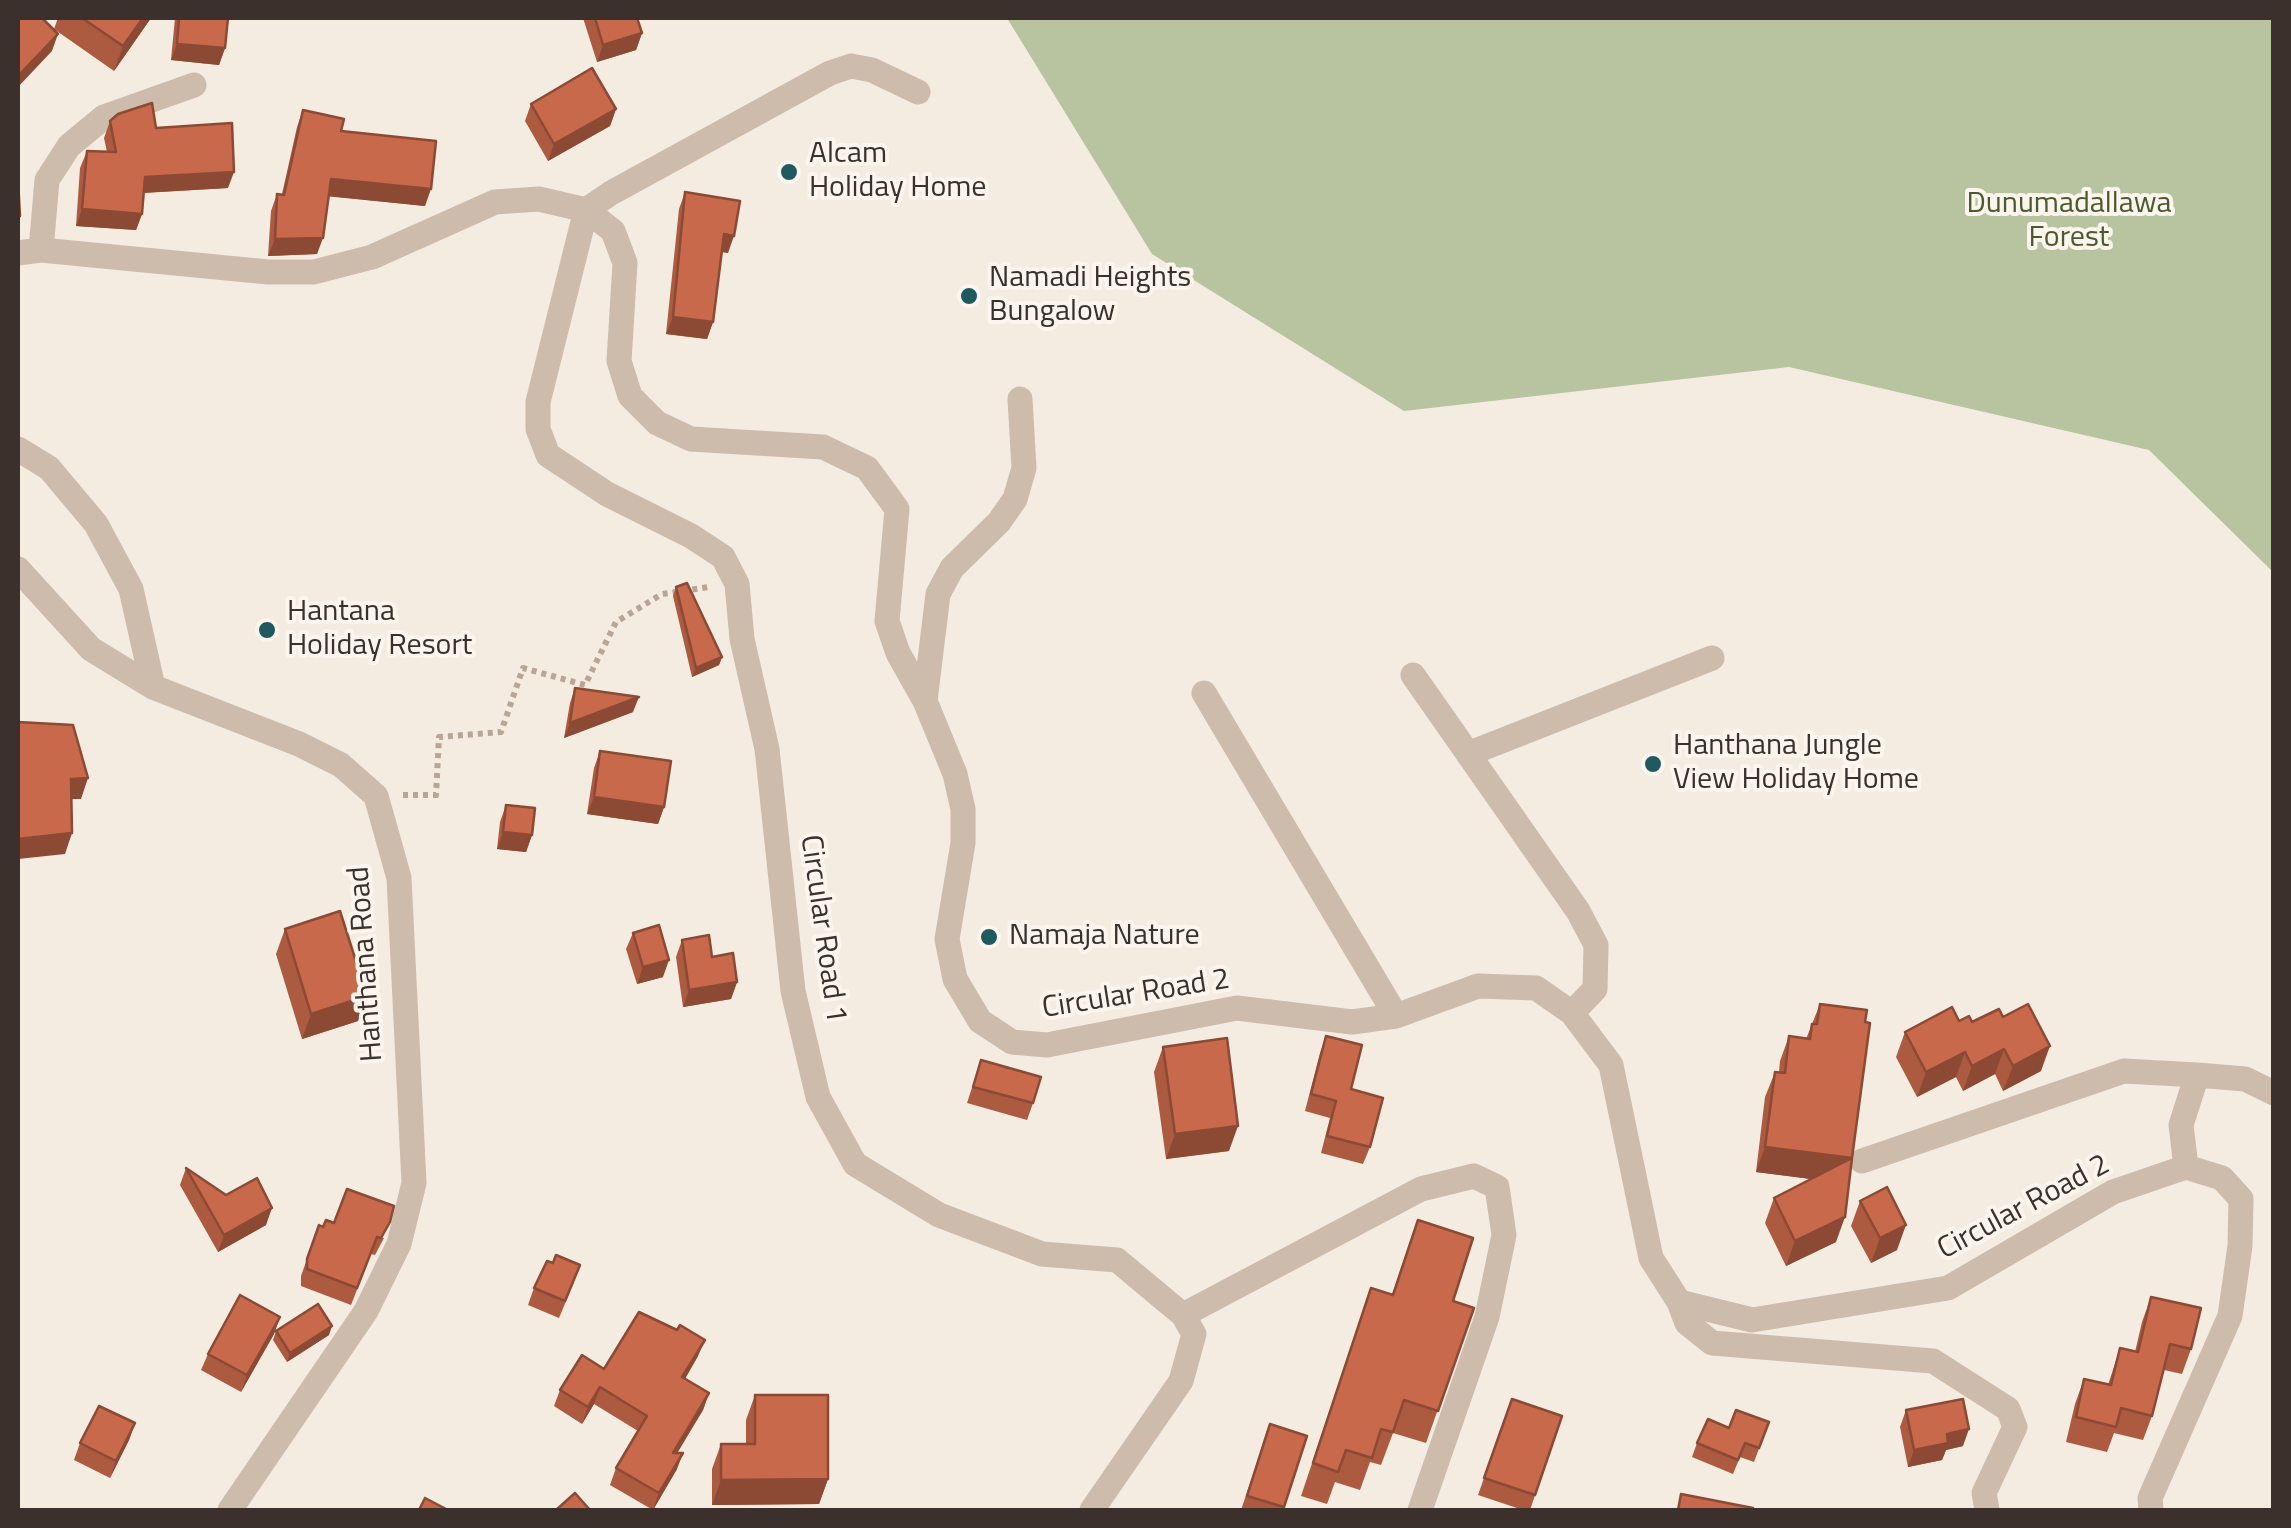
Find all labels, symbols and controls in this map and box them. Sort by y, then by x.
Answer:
place label: Alcam Holiday Home [809,137,986,208]
marker: Alcam Holiday Home [778,161,800,183]
park label: Dunumadallawa Forest [1967,187,2171,258]
place label: Namadi Heights Bungalow [989,261,1191,332]
marker: Namadi Heights Bungalow [958,285,980,307]
place label: Hantana Holiday Resort [287,595,472,666]
marker: Hantana Holiday Resort [256,619,278,641]
place label: Hanthana Jungle View Holiday Home [1673,729,1919,800]
marker: Hanthana Jungle View Holiday Home [1642,753,1664,775]
street label: Circular Road 1 [791,833,853,1025]
street label: Hanthana Road [342,865,392,1063]
place label: Namaja Nature [1009,919,1200,955]
marker: Namaja Nature [978,926,1000,948]
street label: Circular Road 2 [1040,962,1232,1028]
street label: Circular Road 2 [1932,1148,2116,1268]

